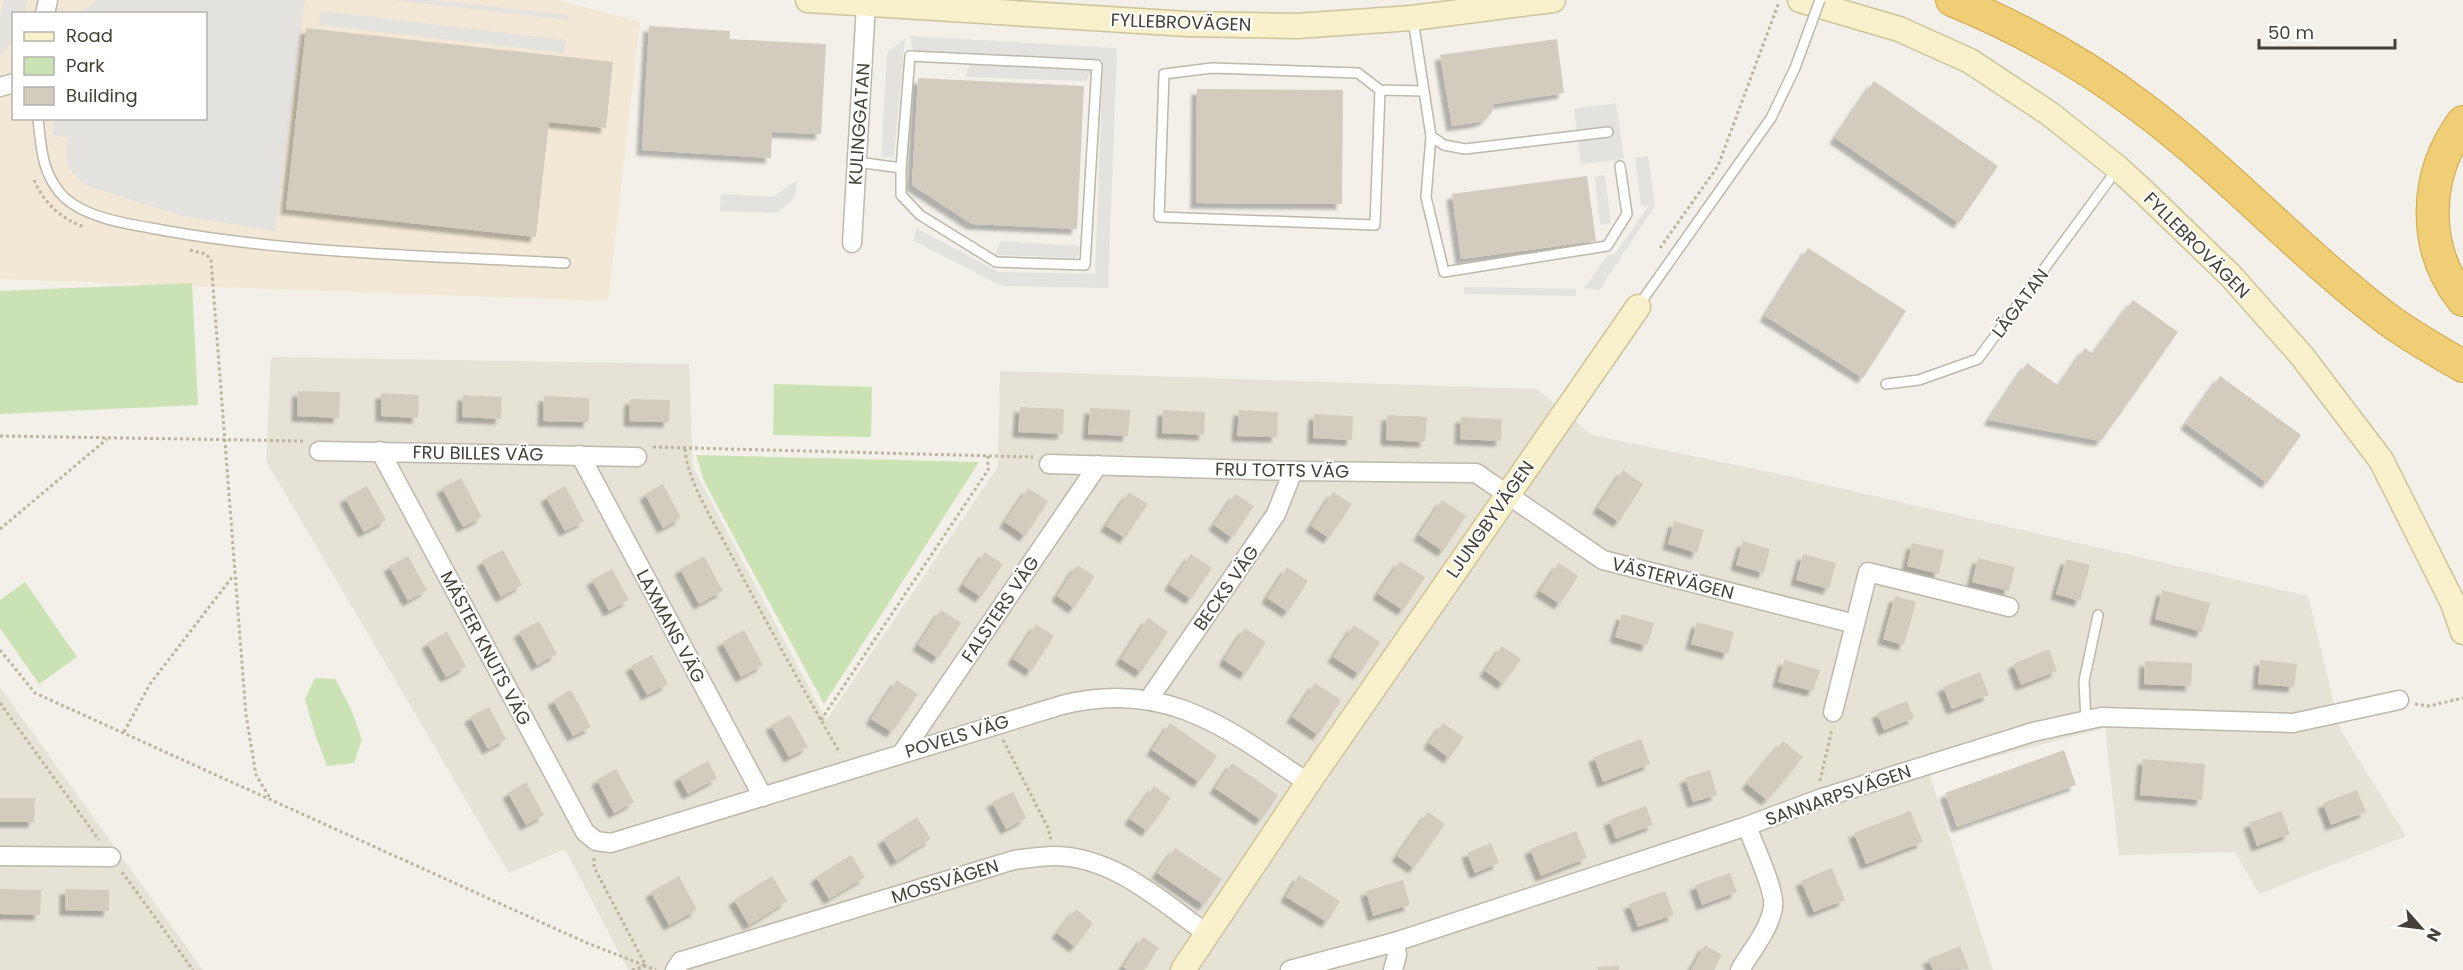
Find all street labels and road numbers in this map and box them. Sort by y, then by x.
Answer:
street label: FYLLEBROVÄGEN [1110,7,1252,37]
street label: KULINGGATAN [842,62,876,186]
street label: FYLLEBROVÄGEN [2138,186,2256,304]
street label: LÄGATAN [1986,263,2054,343]
street label: FRU BILLES VÄG [412,439,544,467]
street label: LJUNGBYVÄGEN [1440,455,1540,583]
street label: FRU TOTTS VÄG [1215,456,1349,484]
street label: BECKS VÄG [1187,540,1265,636]
street label: FALSTERS VÄG [955,551,1045,667]
street label: VÄSTERVÄGEN [1609,551,1737,605]
street label: LAXMANS VÄG [631,565,711,687]
street label: MÄSTER KNUTS VÄG [435,566,537,730]
street label: POVELS VÄG [902,708,1012,764]
street label: SANNARPSVÄGEN [1762,758,1914,832]
street label: MOSSVÄGEN [888,853,1002,909]

